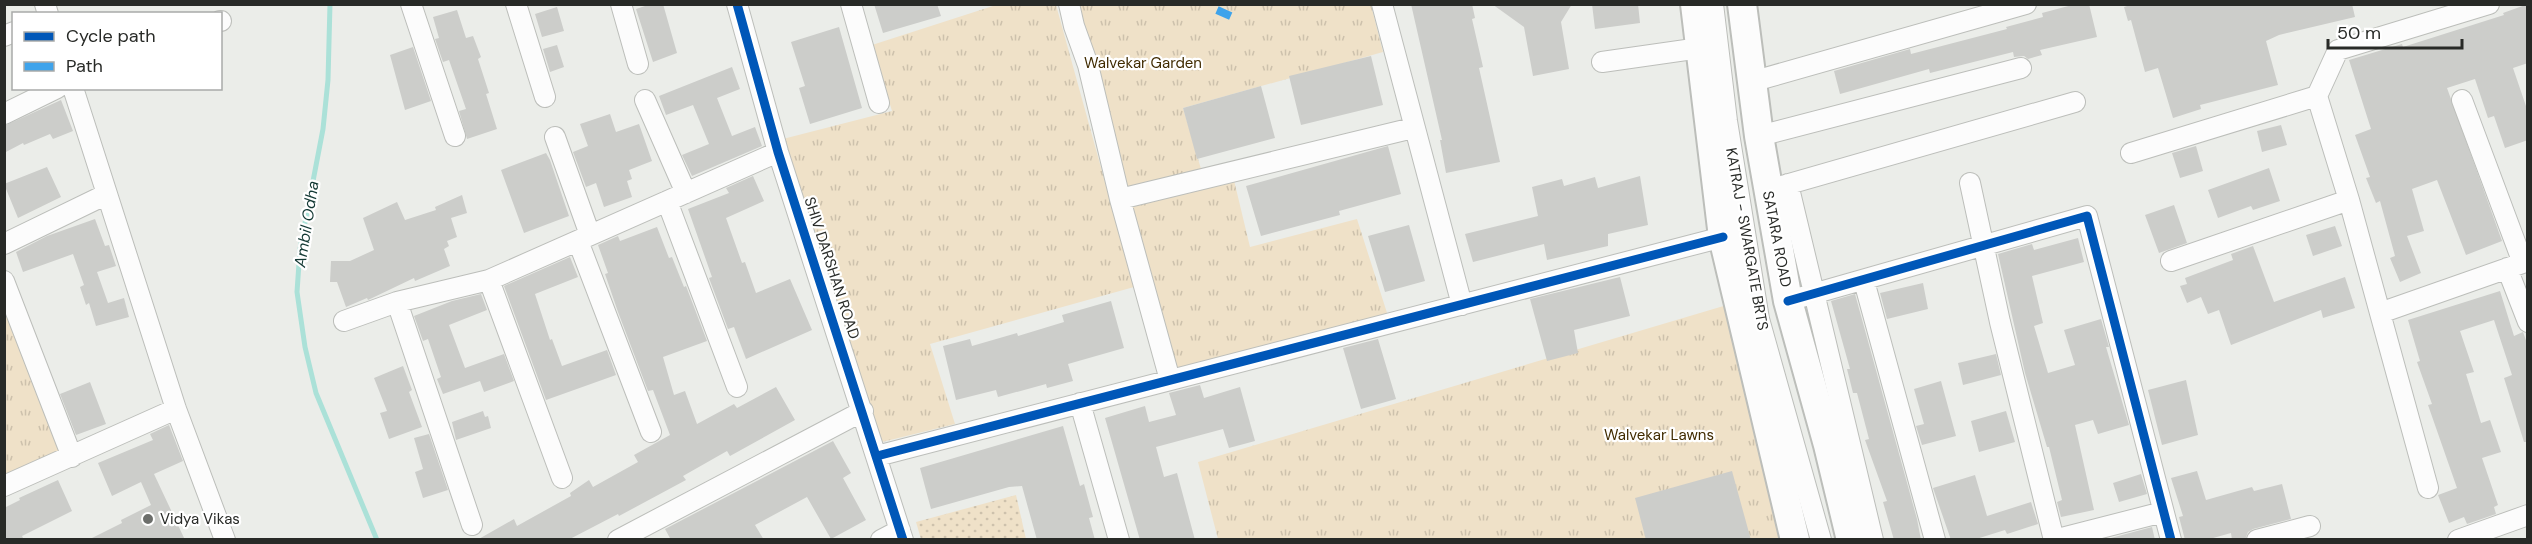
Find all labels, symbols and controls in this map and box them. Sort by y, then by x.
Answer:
legend [12,12,222,90]
scale bar [2328,12,2462,50]
text: 50 m [2337,21,2381,45]
text: Cycle path [66,24,156,48]
park label: Walvekar Garden [1084,53,1202,73]
text: Path [66,54,103,78]
street label: KATRAJ - SWARGATE BRTS [1721,146,1773,332]
water label: Ambil Odha [289,179,324,270]
street label: SATARA ROAD [1758,189,1796,289]
street label: SHIV DARSHAN ROAD [800,194,864,342]
park label: Walvekar Lawns [1604,425,1714,445]
place label: Vidya Vikas [160,509,240,529]
marker: Vidya Vikas [141,512,155,526]

